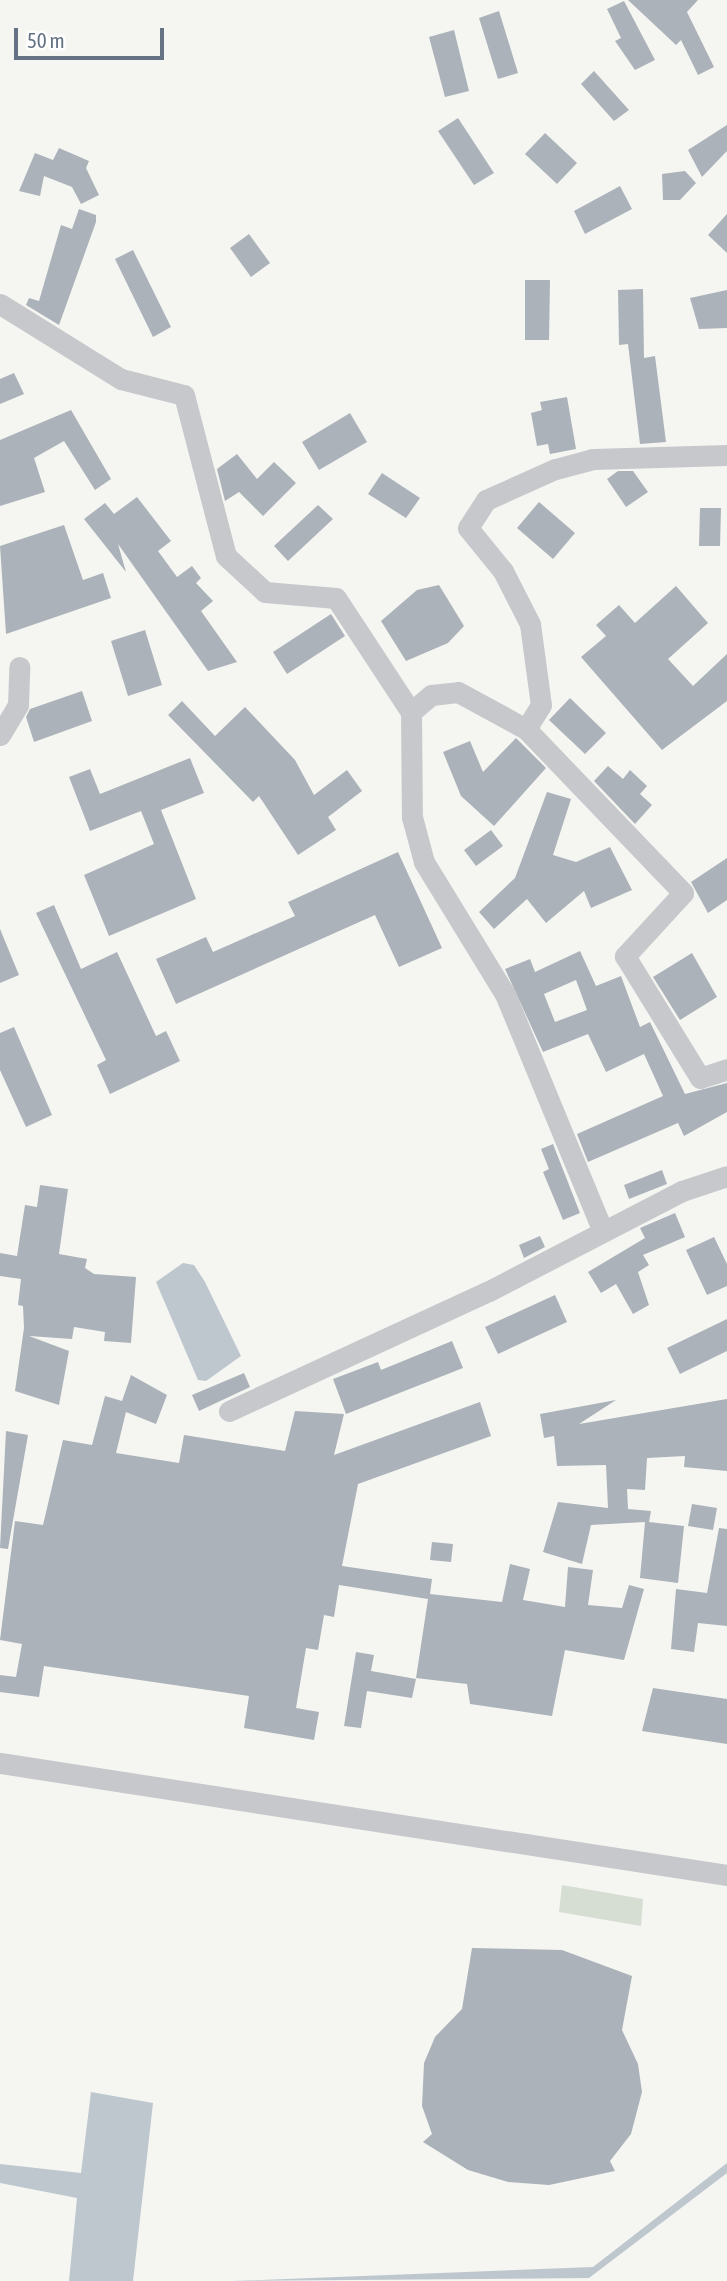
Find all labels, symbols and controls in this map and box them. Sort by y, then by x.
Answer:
scale bar [18,14,168,58]
text: 50 m [27,28,65,52]

